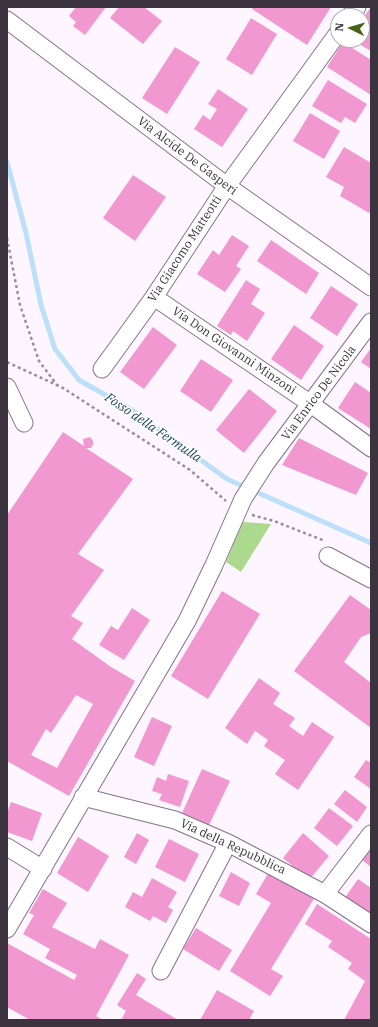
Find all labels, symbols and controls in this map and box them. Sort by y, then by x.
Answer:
north arrow [330,8,370,48]
text: N [332,22,346,32]
street label: Via Alcide De Gasperi [134,114,240,198]
street label: Via Giacomo Matteotti [145,193,225,305]
street label: Via Don Giovanni Minzoni [169,304,299,398]
street label: Via Enrico De Nicola [279,343,359,443]
water label: Fosso della Fermulla [102,390,204,466]
street label: Via della Repubblica [178,816,288,878]

